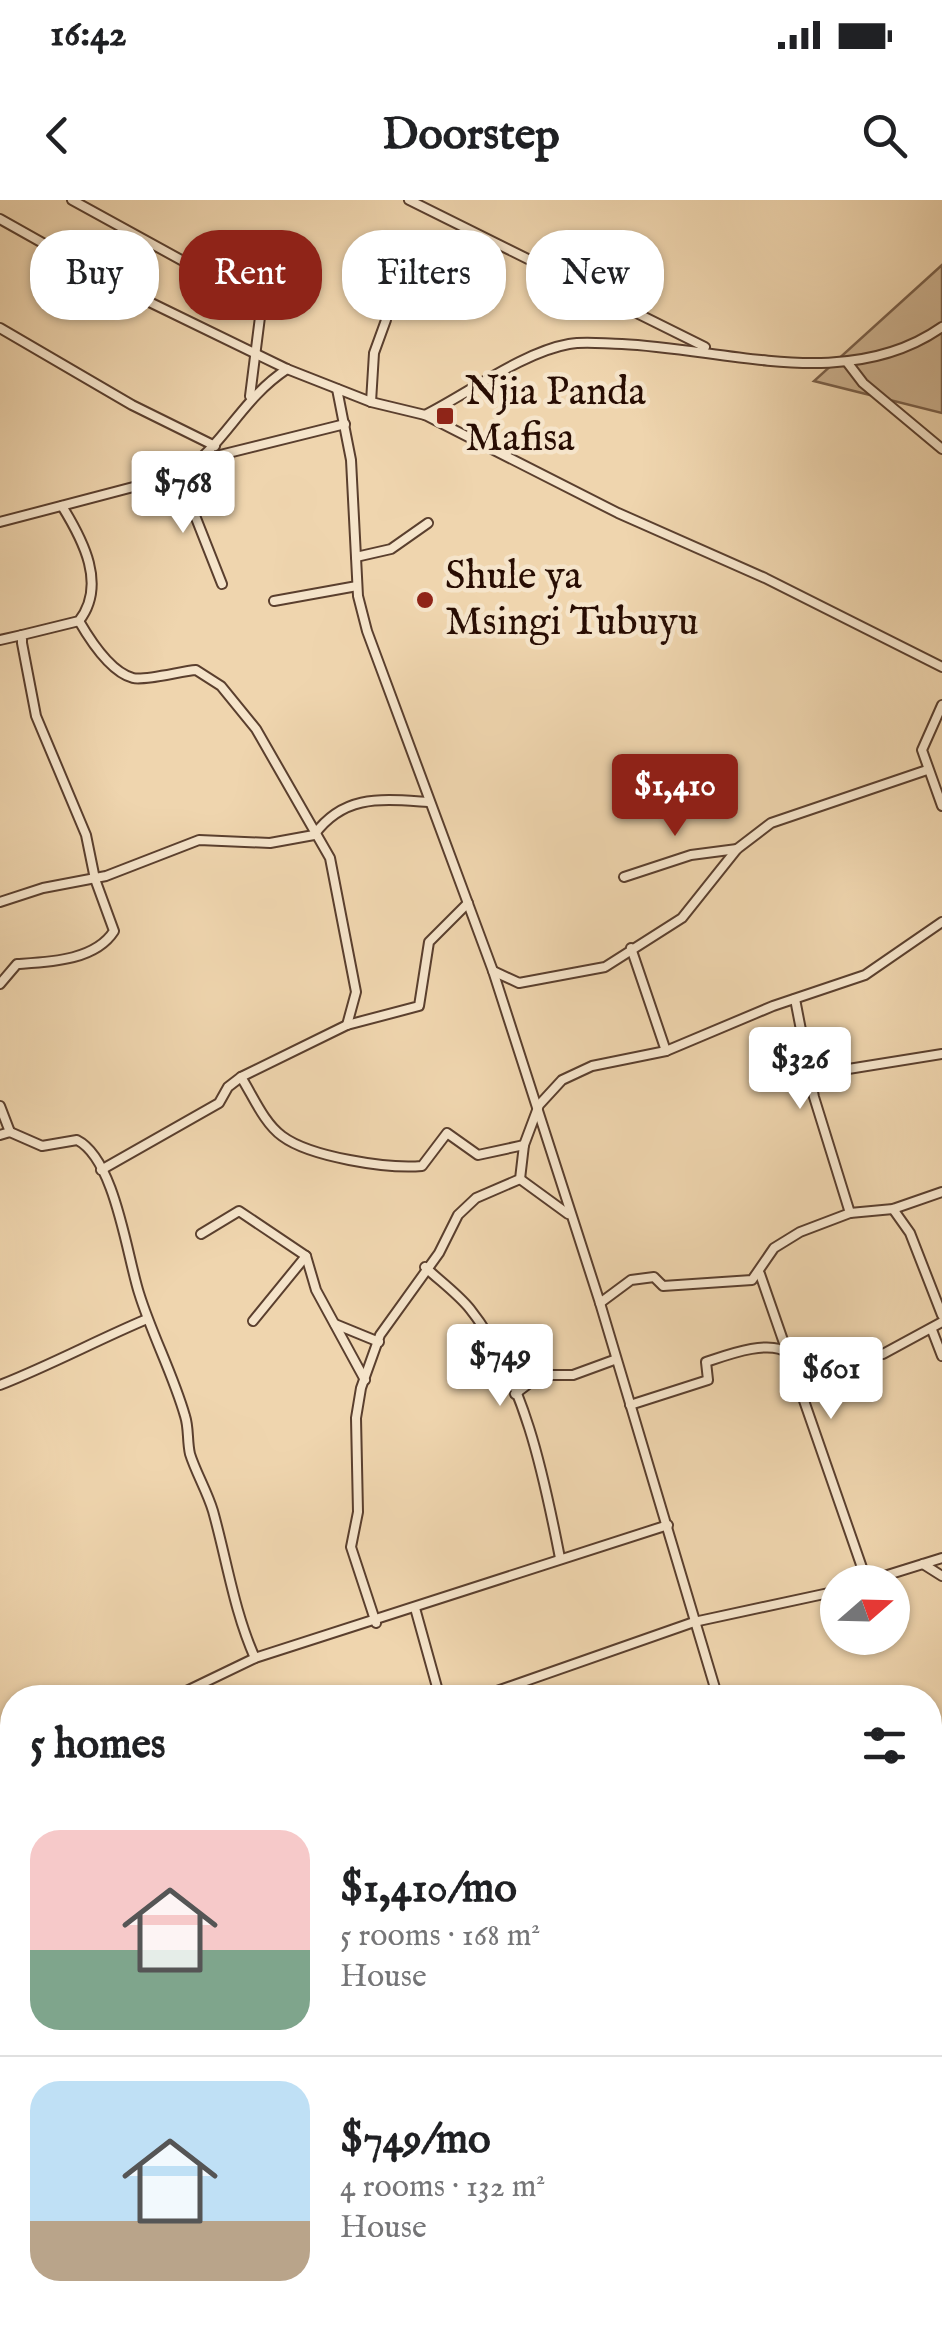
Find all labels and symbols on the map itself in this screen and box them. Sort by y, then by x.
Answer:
place label: Njia Panda Mafisa [465,368,647,465]
marker: Njia Panda Mafisa [434,405,456,427]
pin: $768 [124,451,242,536]
place label: Shule ya Msingi Tubuyu [445,552,699,649]
marker: Shule ya Msingi Tubuyu [414,589,436,611]
pin: $1,410 [594,754,756,839]
pin: $326 [741,1027,859,1112]
pin: $749 [441,1324,559,1409]
pin: $601 [772,1337,890,1422]
north arrow [820,1565,910,1655]

